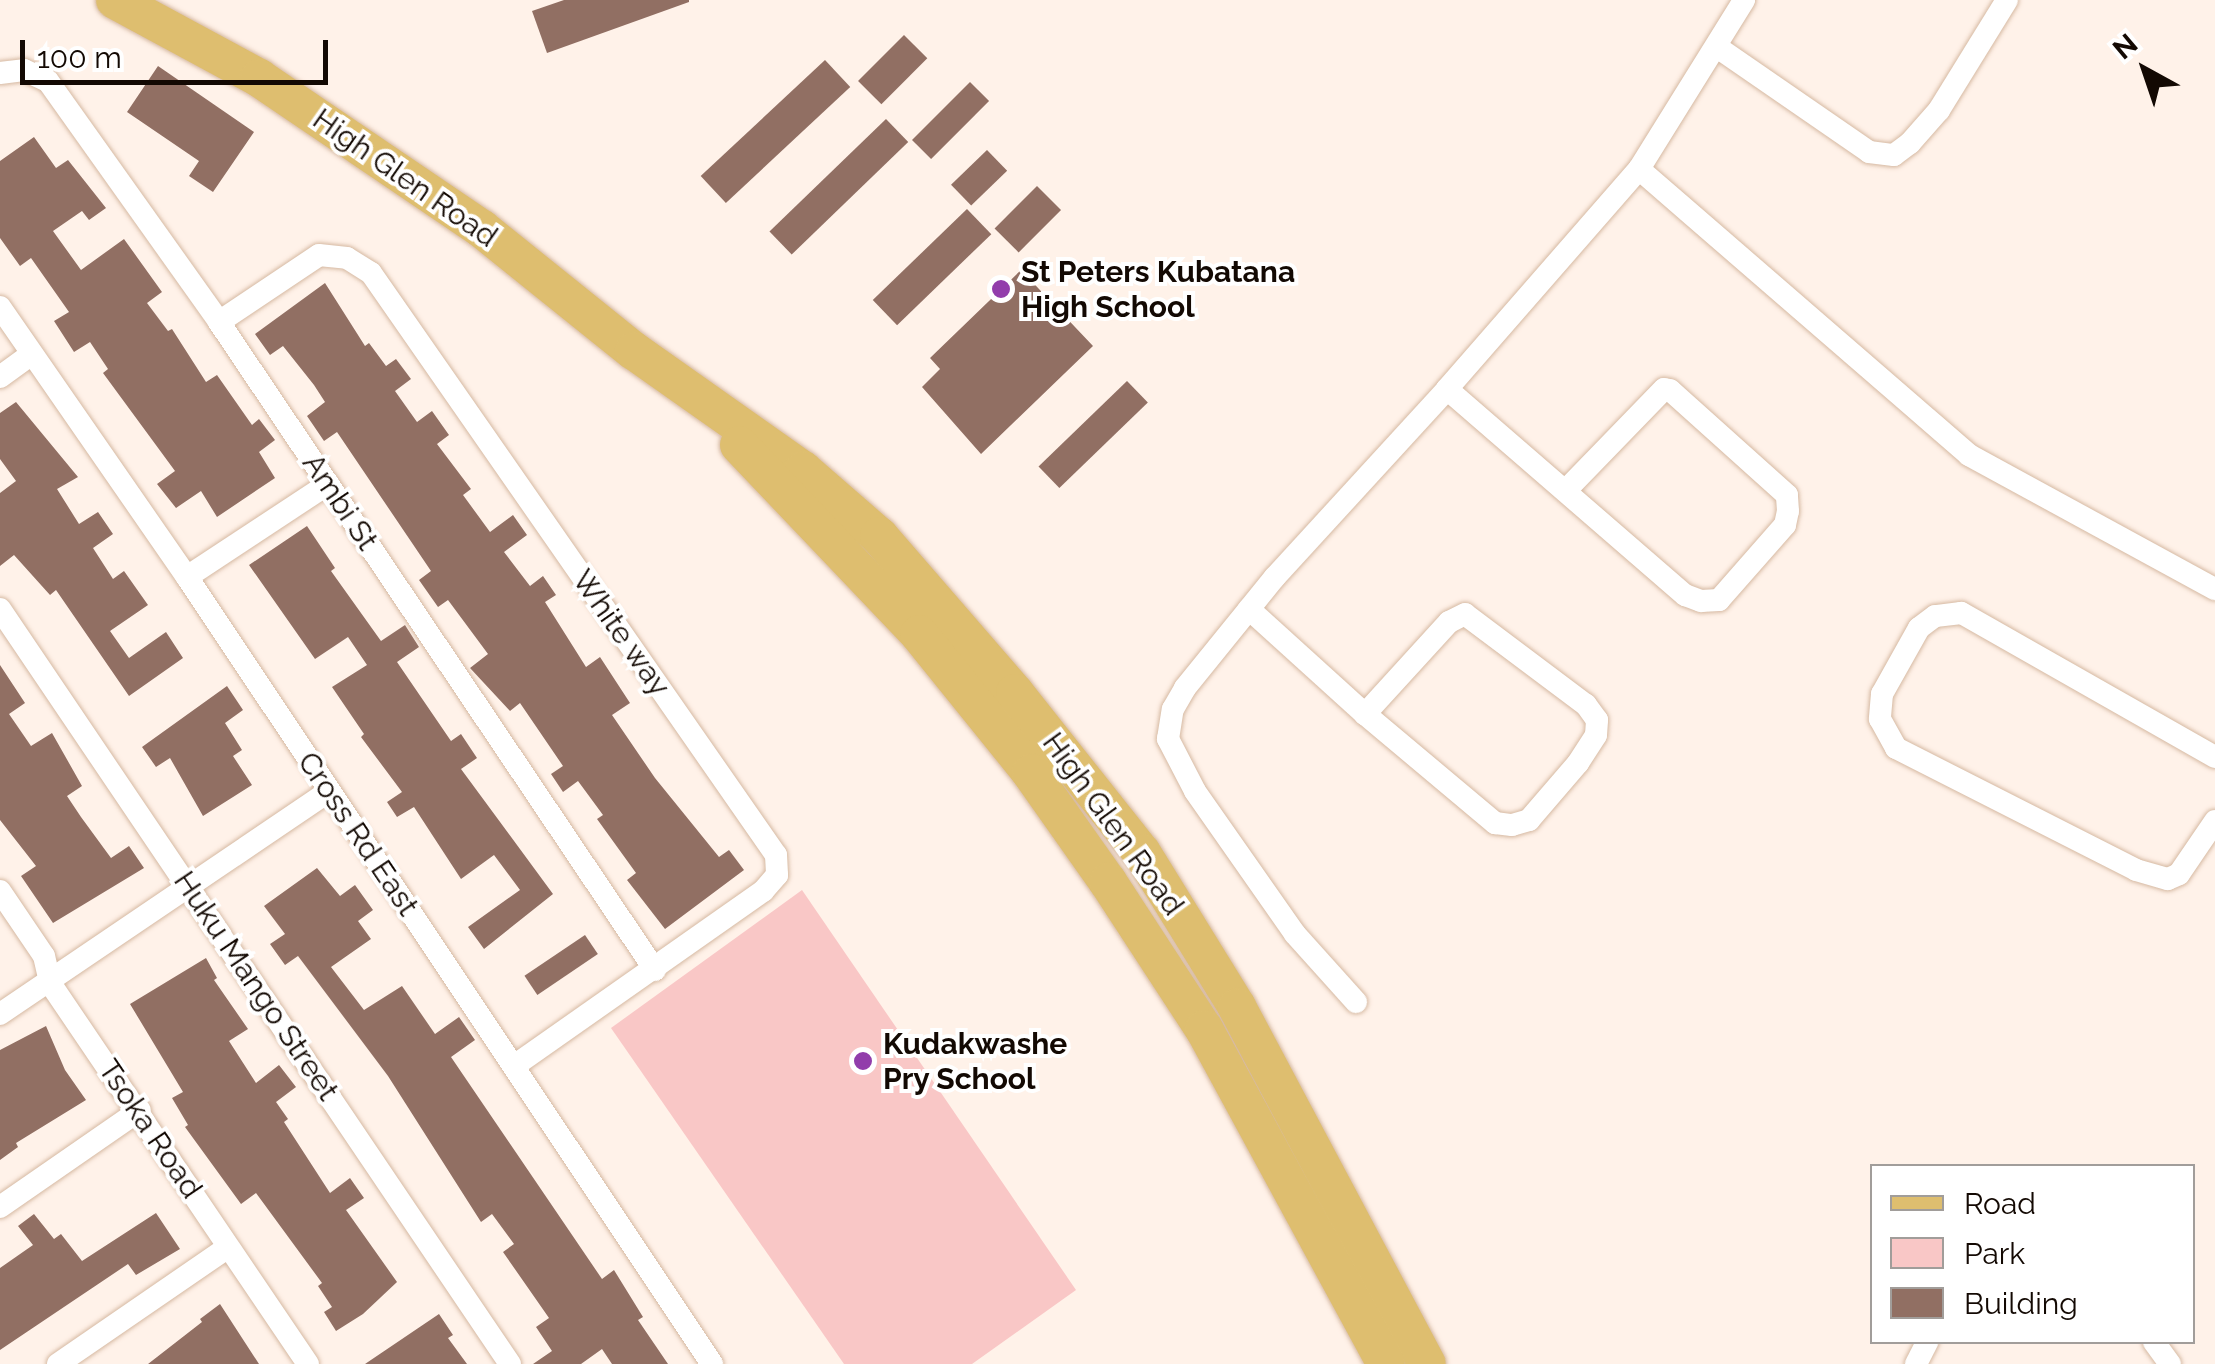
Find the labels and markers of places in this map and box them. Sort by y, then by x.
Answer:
place label: St Peters Kubatana High School [1021,254,1295,324]
marker: St Peters Kubatana High School [990,278,1012,300]
place label: Kudakwashe Pry School [883,1026,1067,1096]
marker: Kudakwashe Pry School [852,1050,874,1072]

